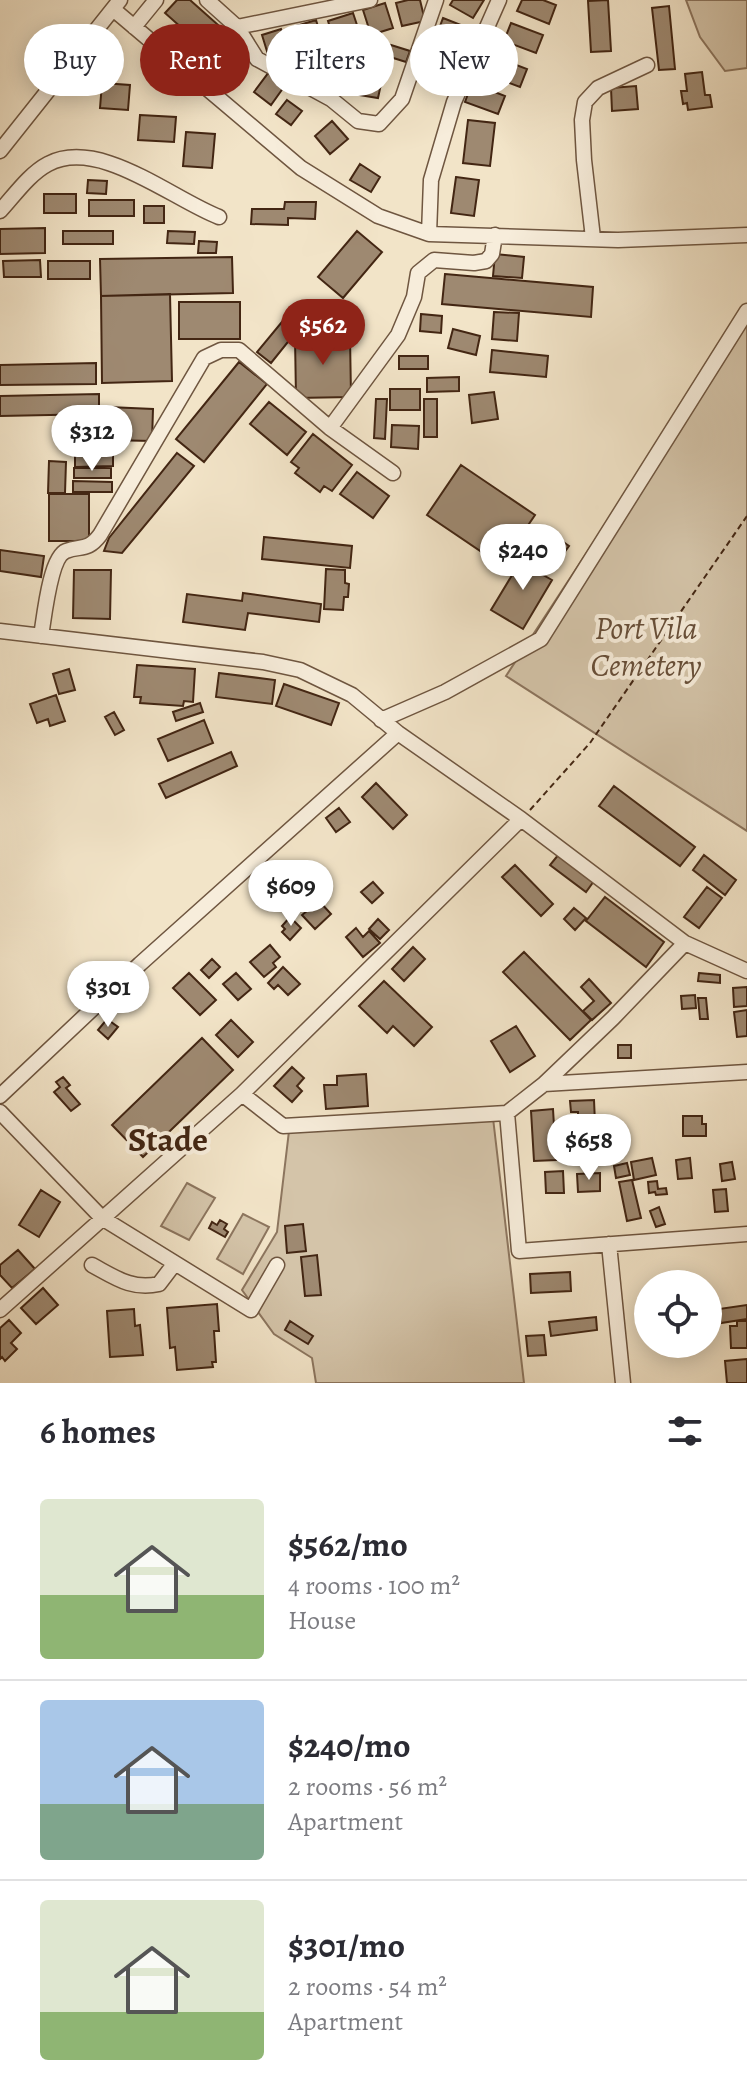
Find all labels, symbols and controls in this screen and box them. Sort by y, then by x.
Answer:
chip: Buy [24,24,124,96]
chip: Rent [140,24,250,96]
chip: Filters [266,24,394,96]
chip: New [410,24,518,96]
pin: $562 [276,299,370,367]
text: $562 [299,307,347,342]
pin: $312 [45,405,139,473]
text: $312 [69,413,115,448]
pin: $240 [476,524,570,592]
text: $240 [498,532,548,567]
park label: Port Vila Cemetery [590,606,702,687]
pin: $609 [244,860,338,928]
text: $609 [266,868,316,903]
pin: $301 [61,961,155,1029]
text: $301 [85,969,131,1004]
pin: $658 [542,1114,636,1182]
district label: Stade [128,1116,208,1163]
text: $658 [565,1122,613,1157]
map controls [634,1270,722,1358]
button: locate [634,1270,722,1358]
text: 6 homes [40,1408,156,1455]
icon: filters [663,1409,707,1453]
text: $562/mo [288,1521,408,1568]
icon: home [104,1531,200,1627]
text: 4 rooms · 100 m² [288,1568,460,1603]
text: House [288,1603,356,1638]
text: $240/mo [288,1722,411,1769]
icon: home [104,1732,200,1828]
text: 2 rooms · 56 m² [288,1769,447,1804]
text: Apartment [288,1804,403,1839]
text: $301/mo [288,1922,405,1969]
icon: home [104,1932,200,2028]
text: 2 rooms · 54 m² [288,1969,447,2004]
text: Apartment [288,2004,403,2039]

